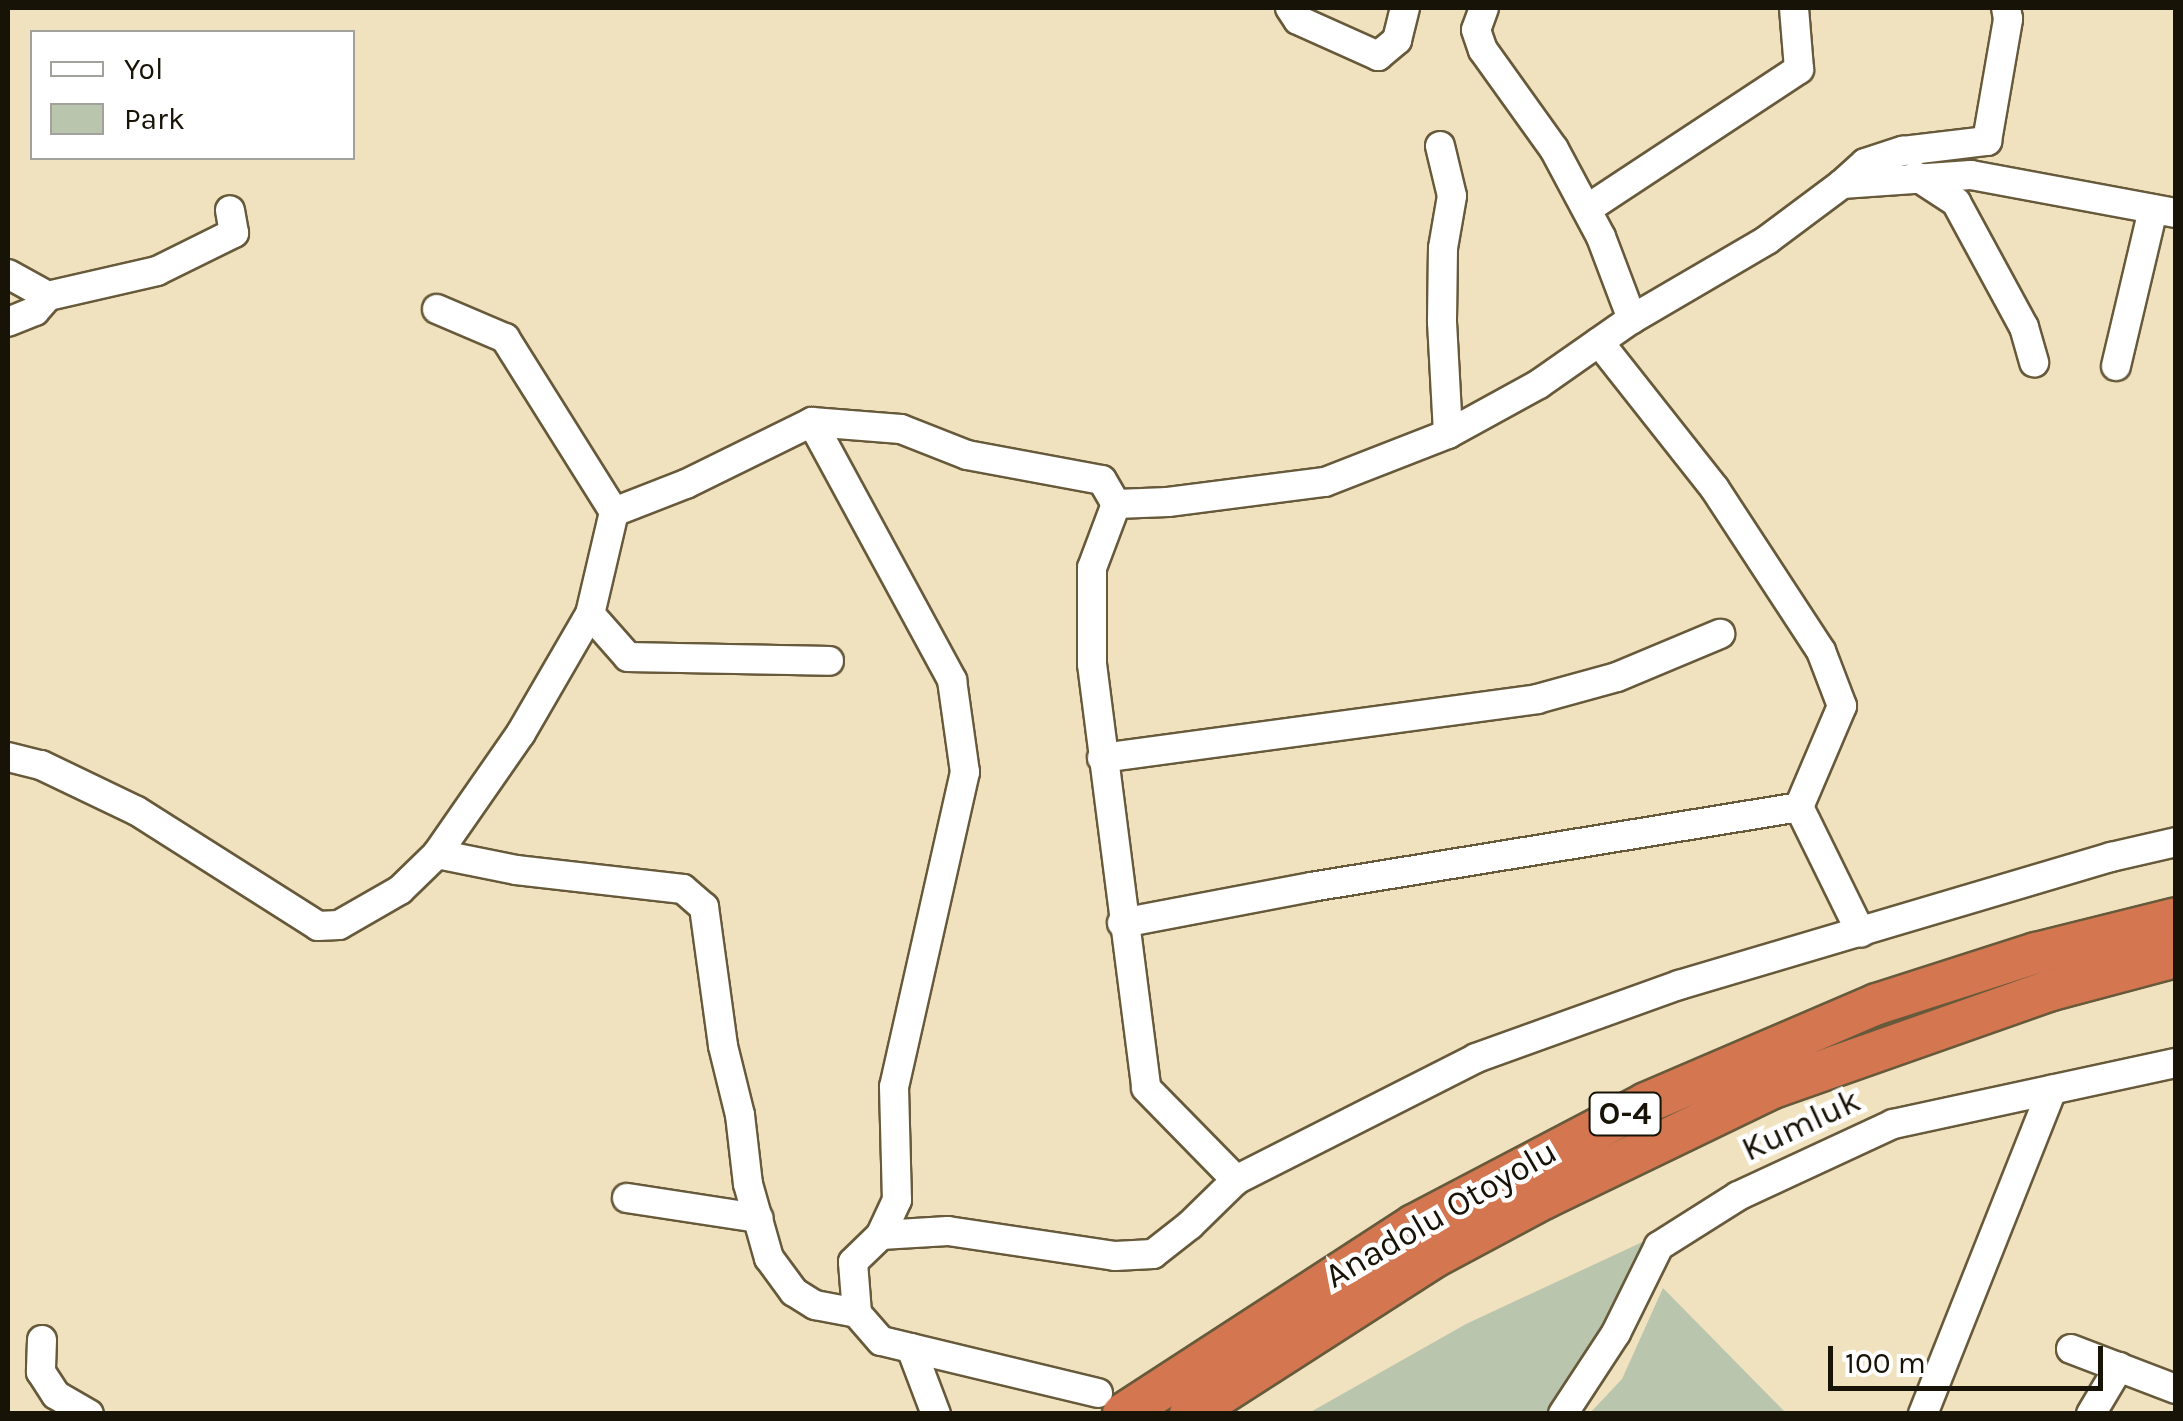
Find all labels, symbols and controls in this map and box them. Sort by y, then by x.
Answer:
legend [30,30,355,160]
text: Yol [124,51,163,87]
text: Park [124,101,185,137]
street label: Kumluk [1735,1079,1867,1171]
road number: O-4 [1588,1087,1662,1141]
street label: Anadolu Otoyolu [1318,1131,1564,1297]
scale bar [1833,1326,2108,1388]
text: 100 m [1845,1345,1926,1381]

